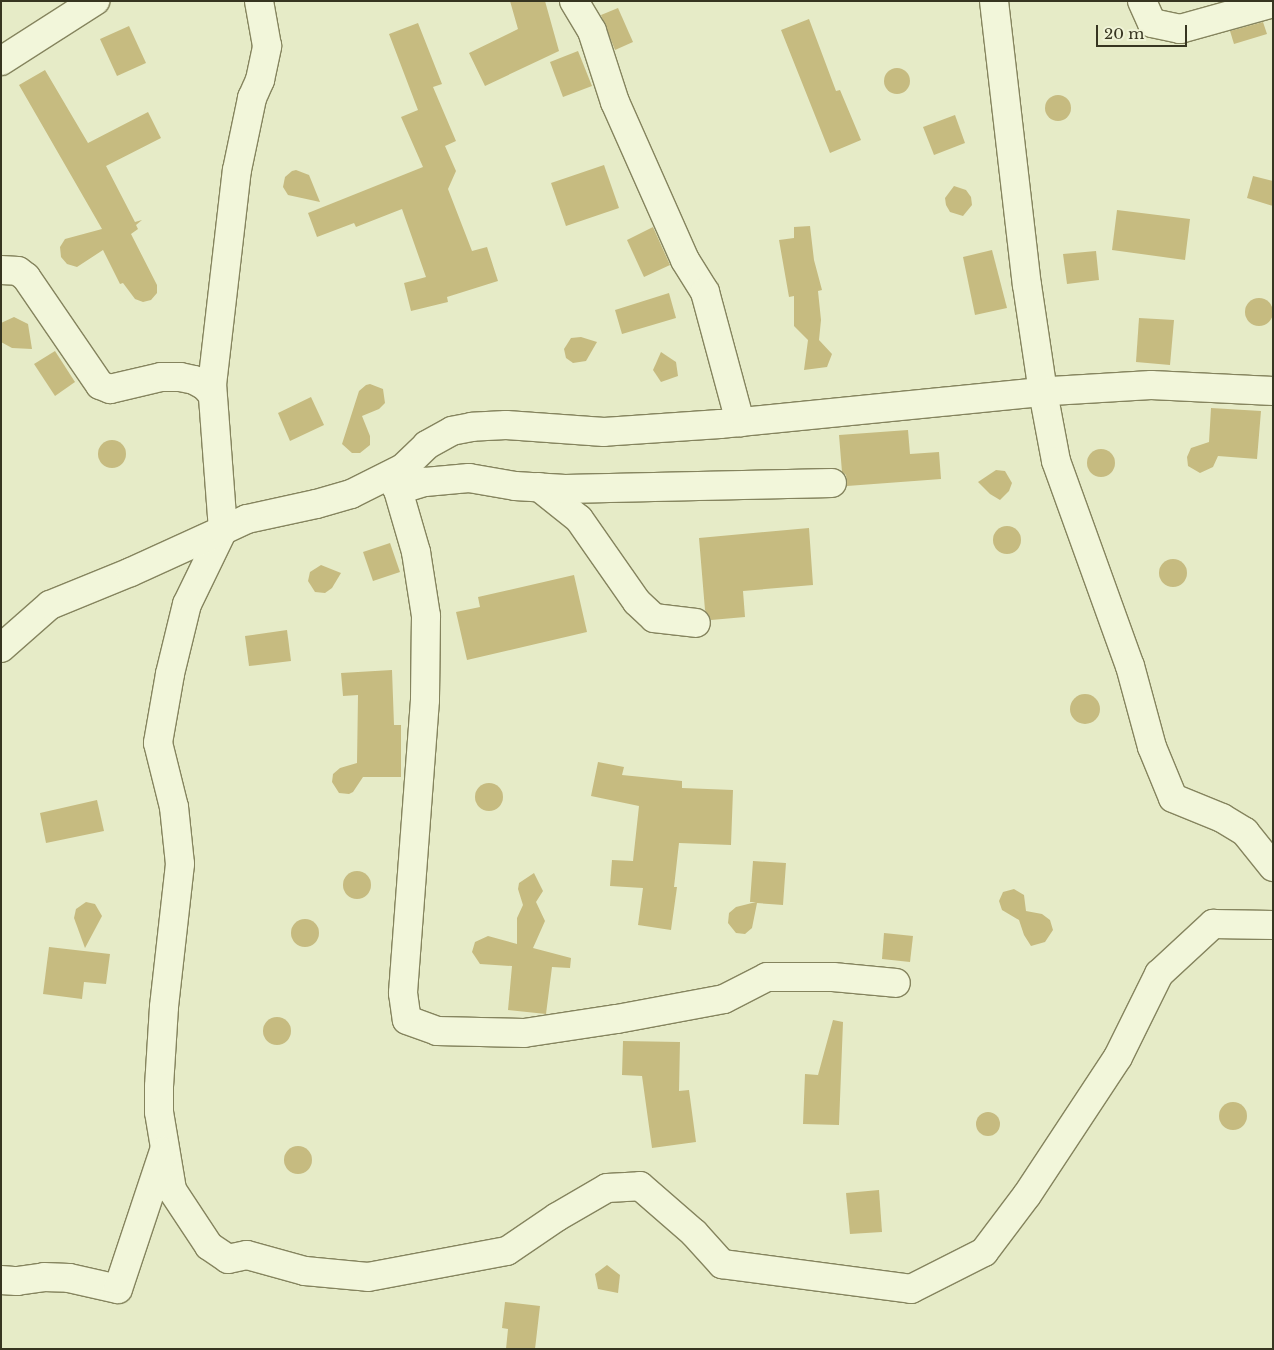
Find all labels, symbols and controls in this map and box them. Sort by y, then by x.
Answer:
scale bar [1099,15,1190,47]
text: 20 m [1104,24,1144,43]

